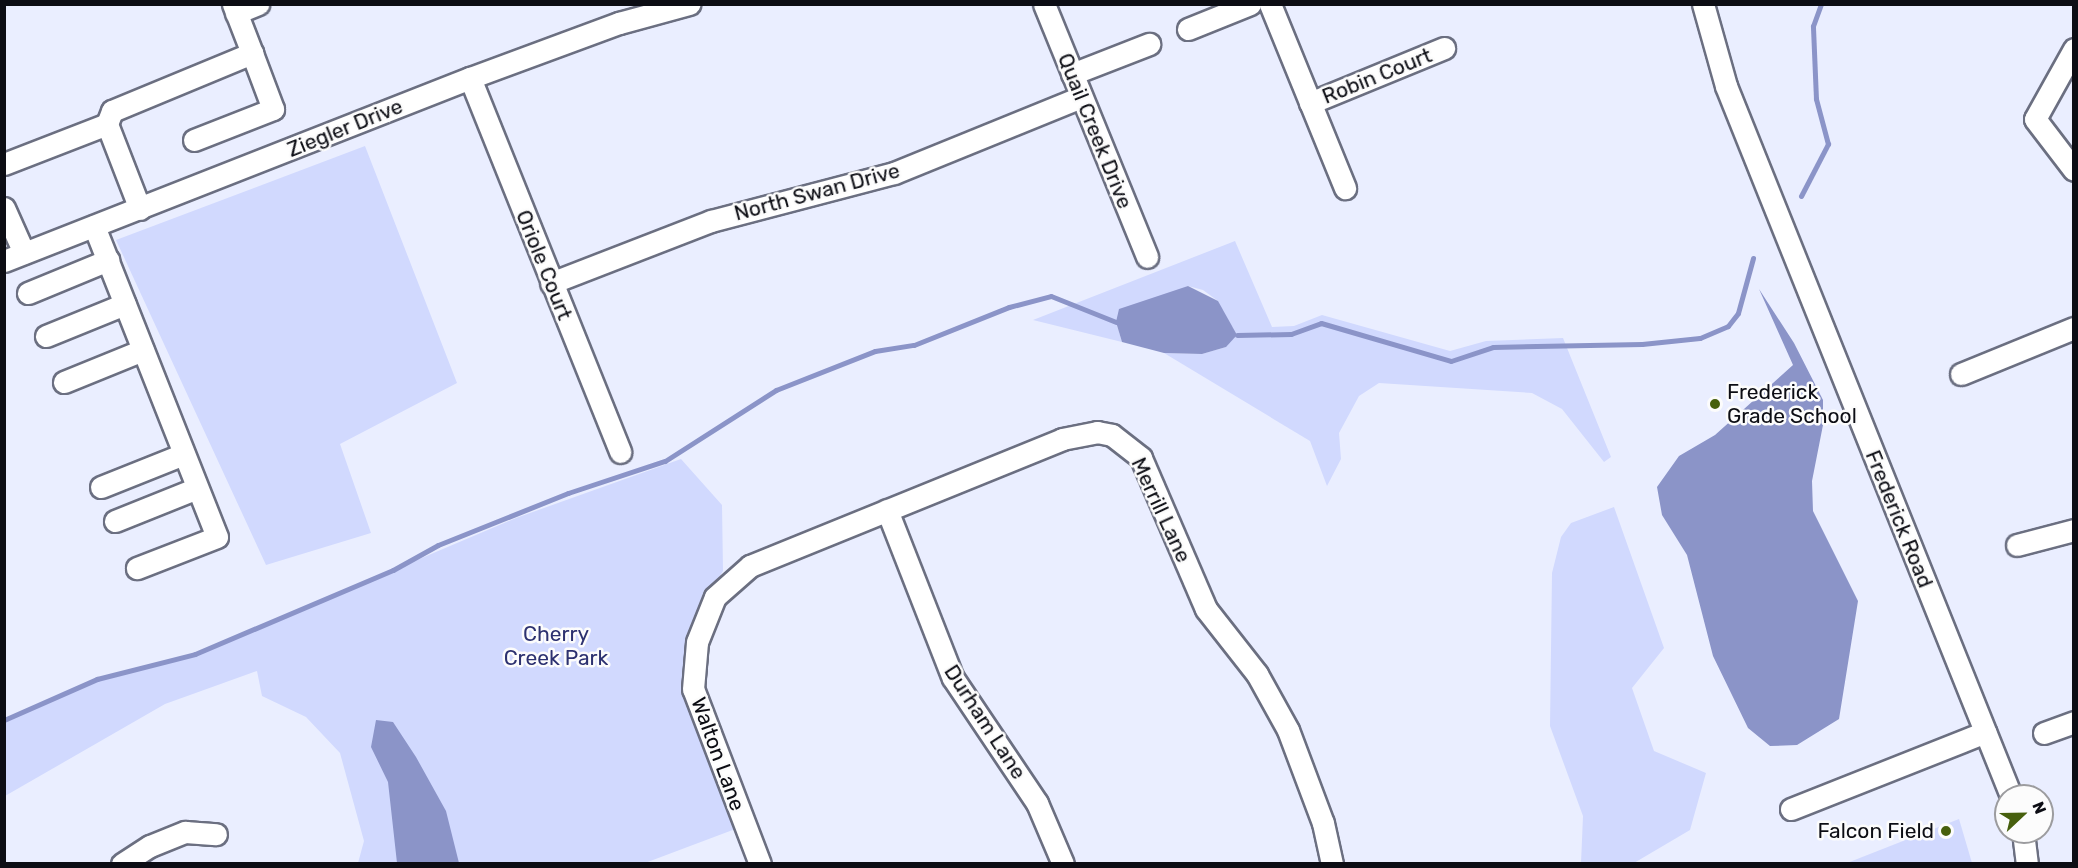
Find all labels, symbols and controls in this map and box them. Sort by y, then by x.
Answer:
street label: Robin Court [1319,43,1435,109]
street label: Quail Creek Drive [1052,50,1138,212]
street label: Ziegler Drive [283,93,407,163]
street label: North Swan Drive [731,158,903,226]
street label: Oriole Court [511,206,577,324]
place label: Frederick Grade School [1727,379,1857,429]
marker: Frederick Grade School [1708,397,1722,411]
street label: Frederick Road [1860,447,1938,591]
street label: Merrill Lane [1126,454,1196,566]
park label: Cherry Creek Park [504,621,608,671]
street label: Durham Lane [939,660,1031,784]
street label: Walton Lane [686,694,750,814]
north arrow [1994,784,2054,844]
text: N [2028,799,2050,817]
place label: Falcon Field [1817,818,1934,844]
marker: Falcon Field [1939,824,1953,838]

